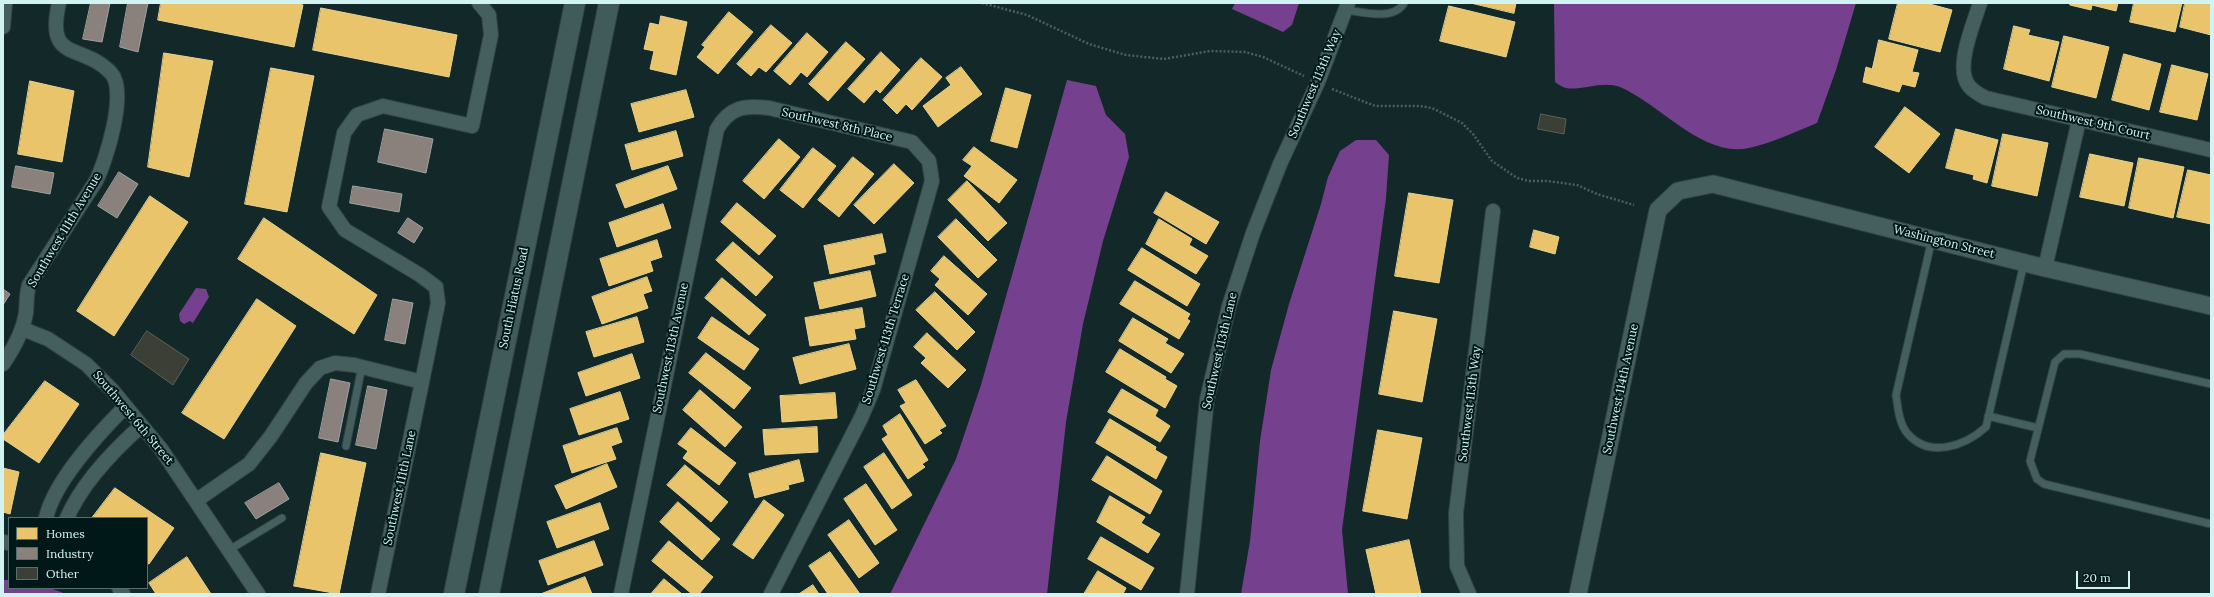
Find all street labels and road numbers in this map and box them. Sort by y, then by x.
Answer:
street label: Southwest 113th Way [1286,28,1344,140]
street label: Southwest 9th Court [2035,103,2151,143]
street label: Southwest 8th Place [780,105,894,145]
street label: Southwest 111th Avenue [25,170,105,290]
street label: Washington Street [1892,222,1996,262]
street label: South Hiatus Road [496,246,532,350]
street label: Southwest 113th Terrace [859,272,913,406]
street label: Southwest 113th Avenue [650,281,692,415]
street label: Southwest 113th Lane [1200,291,1240,411]
street label: Southwest 114th Avenue [1600,322,1642,456]
street label: Southwest 113th Way [1456,345,1484,463]
street label: Southwest 6th Street [90,368,176,468]
street label: Southwest 111th Lane [381,429,419,547]

